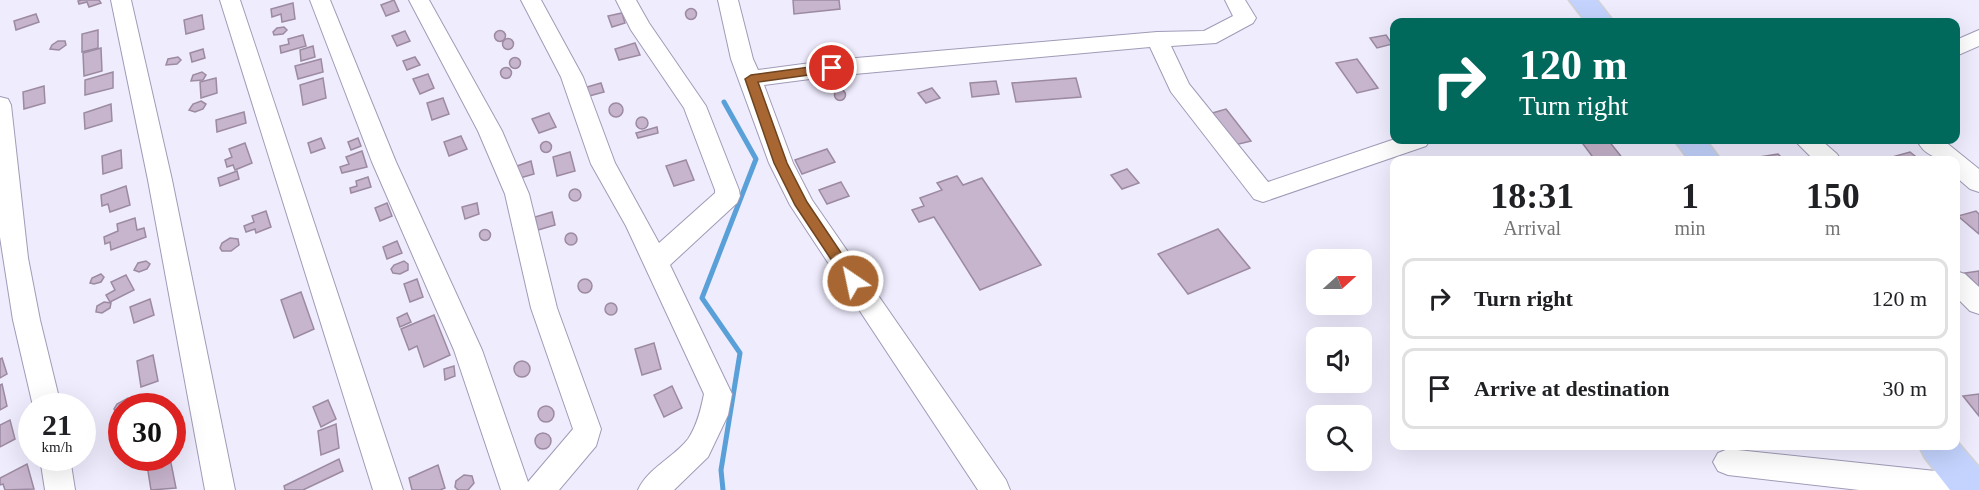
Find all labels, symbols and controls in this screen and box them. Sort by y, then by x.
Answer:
pin [806,42,857,93]
icon: right [1420,42,1498,120]
text: 120 m [1519,42,1628,88]
icon: arrive [815,51,848,84]
text: Turn right [1519,91,1628,121]
text: 18:31 [1490,176,1574,216]
text: 1 [1681,176,1699,216]
text: 150 [1806,176,1860,216]
text: Arrival [1503,217,1561,239]
text: min [1674,217,1706,239]
text: m [1825,217,1841,239]
position arrow [821,249,885,313]
north arrow [1306,249,1372,315]
map controls [1306,249,1372,471]
icon: right [1423,282,1456,315]
text: Turn right [1474,286,1573,311]
text: 120 m [1871,286,1927,311]
button: sound [1306,327,1372,393]
icon: arrive [1423,372,1456,405]
text: Arrive at destination [1474,376,1670,401]
text: 30 m [1882,376,1927,401]
speed limit sign: 30 [108,393,186,471]
button: search [1306,405,1372,471]
text: 21 [42,408,72,441]
text: km/h [42,439,72,455]

